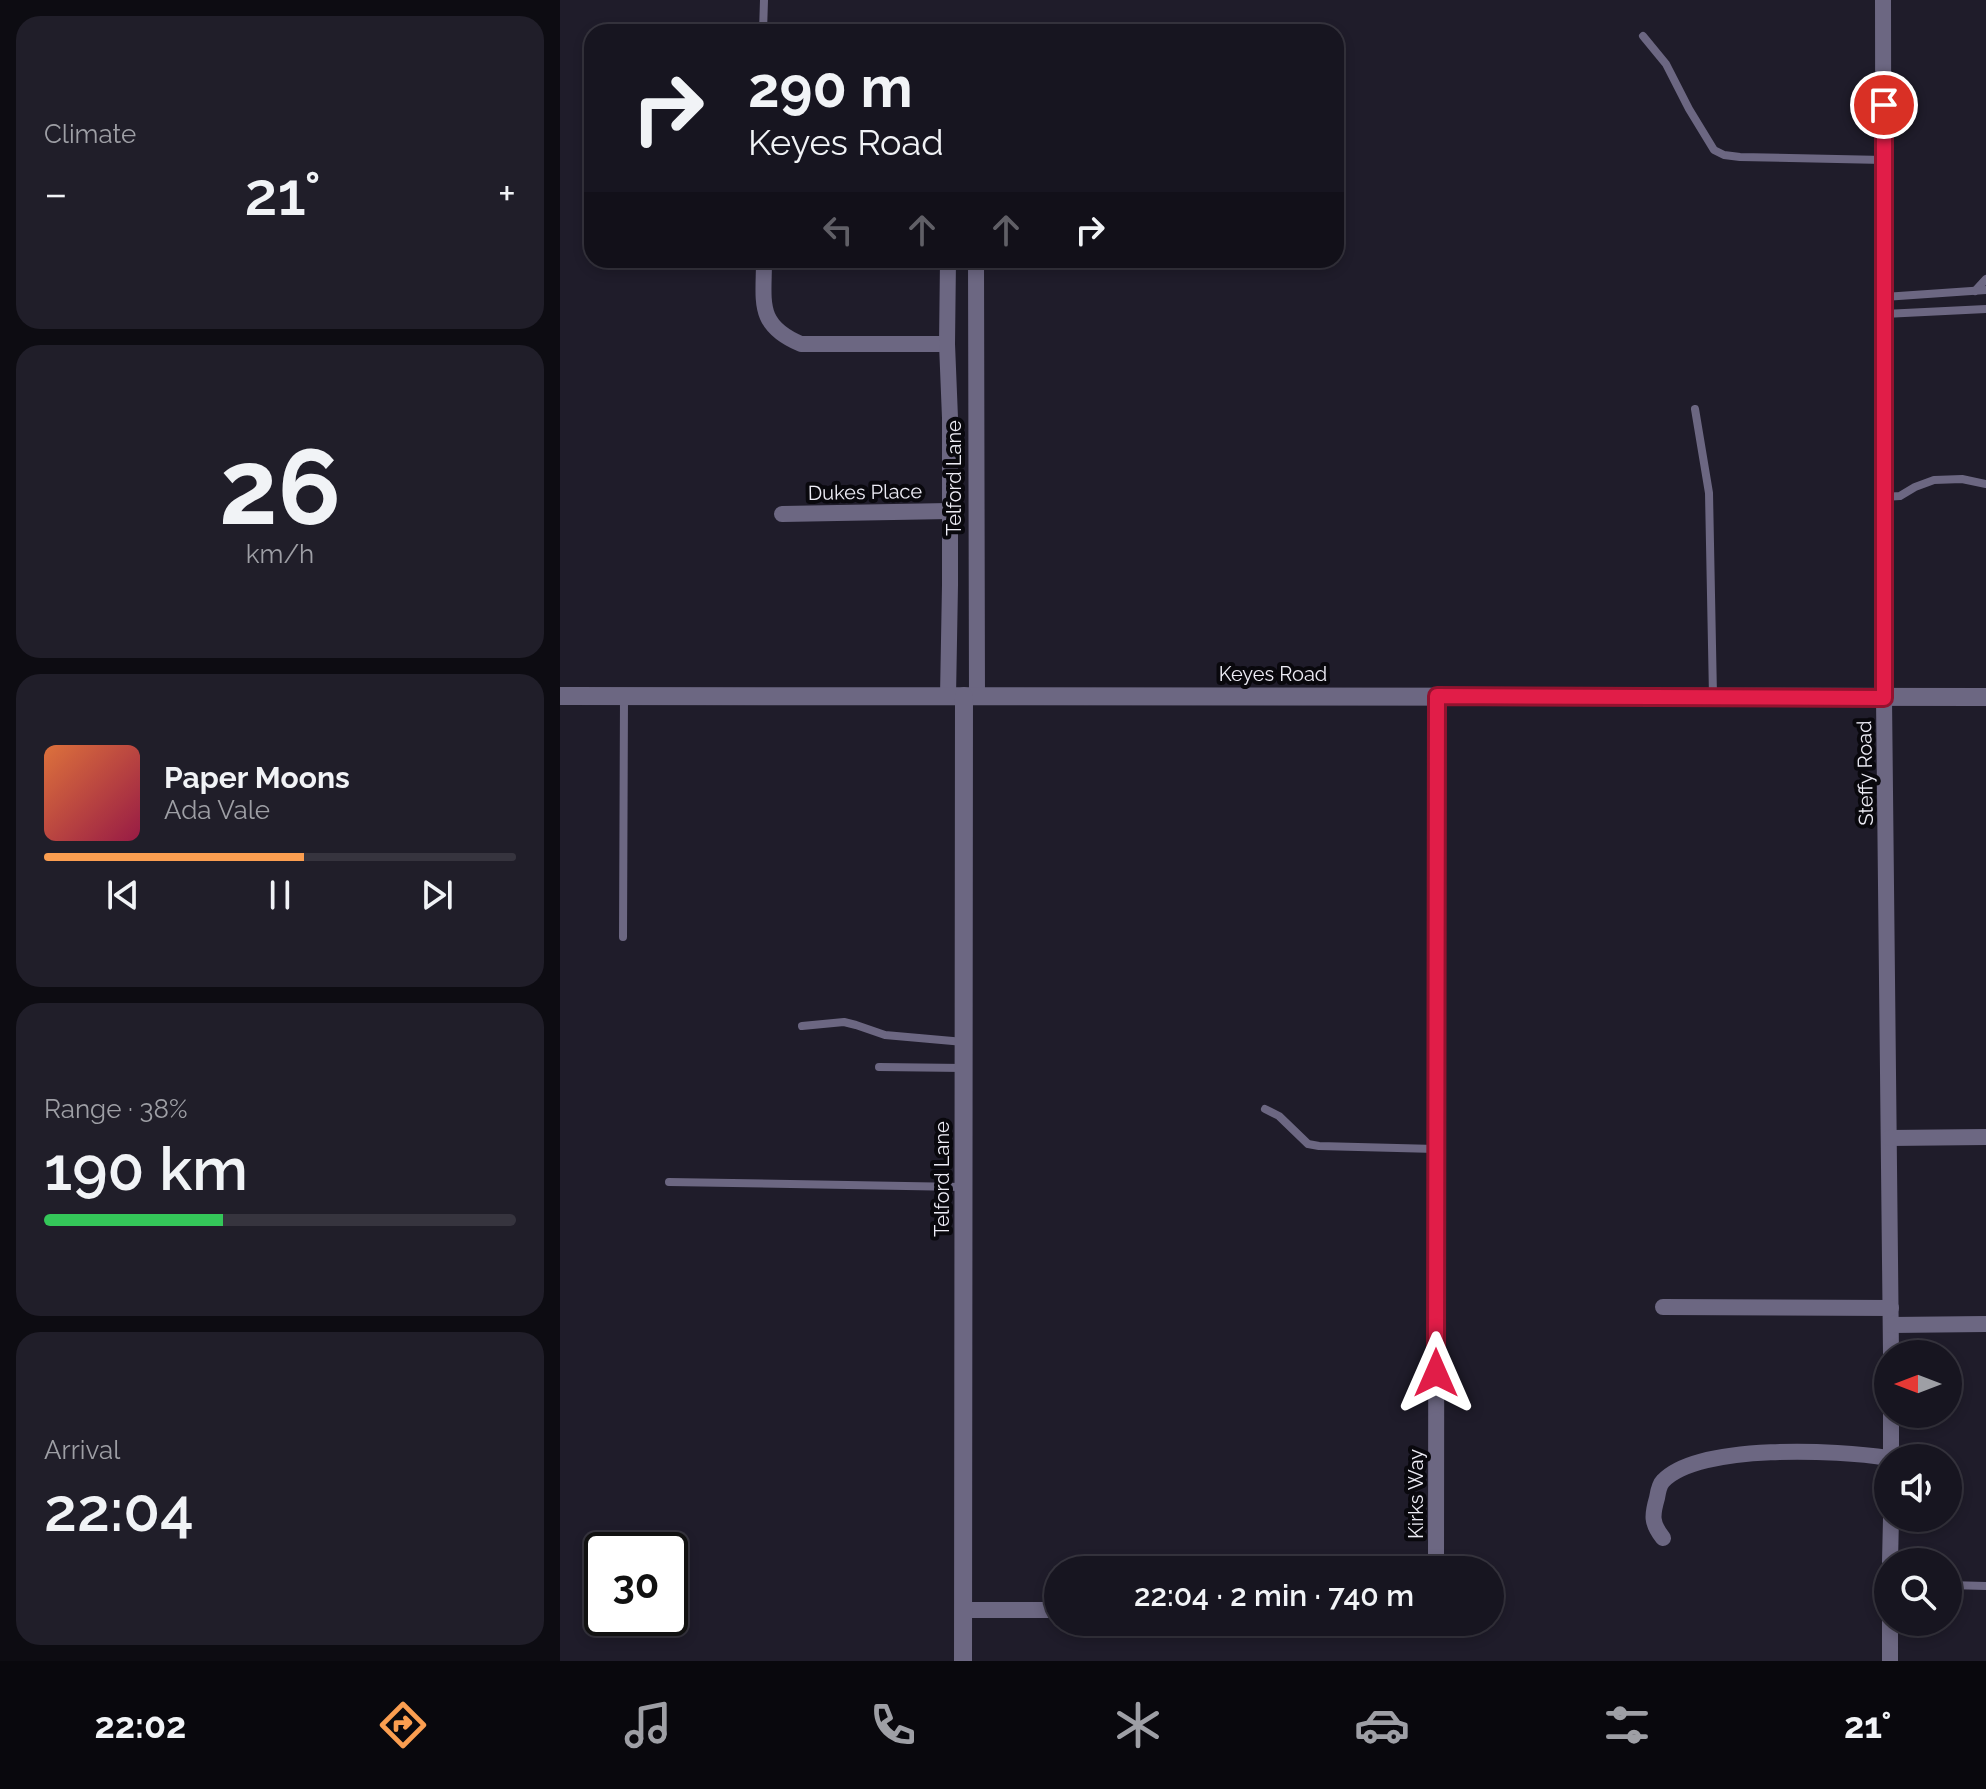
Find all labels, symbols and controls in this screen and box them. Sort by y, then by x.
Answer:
text: 290 m [748,54,913,120]
icon: right [616,56,720,160]
pin [1850,71,1918,139]
icon: arrive [1862,83,1906,127]
text: Climate [44,119,136,149]
text: Keyes Road [748,121,944,163]
text: 21° [244,159,321,229]
text: − [44,168,68,219]
text: + [498,168,516,219]
icon: left [816,208,860,252]
icon: ahead [900,208,944,252]
icon: ahead [984,208,1028,252]
icon: right [1068,208,1112,252]
street label: Telford Lane [942,420,966,536]
text: 26 [219,426,341,548]
street label: Dukes Place [808,479,923,505]
text: km/h [246,539,314,569]
street label: Keyes Road [1219,662,1327,686]
street label: Steffy Road [1852,720,1878,826]
text: Paper Moons [164,760,350,795]
text: Ada Vale [164,795,270,825]
icon: previous [101,873,145,917]
icon: pause [258,873,302,917]
icon: next [415,873,459,917]
text: Range · 38% [44,1094,187,1124]
street label: Telford Lane [930,1121,954,1237]
text: 190 km [44,1134,248,1204]
position arrow [1394,1331,1478,1415]
north arrow [1874,1340,1962,1428]
map controls [1874,1340,1962,1636]
text: Arrival [44,1435,120,1465]
button: sound [1874,1444,1962,1532]
street label: Kirks Way [1404,1449,1428,1539]
text: 22:04 [44,1475,194,1545]
speed limit sign: 30 [584,1532,688,1636]
button: search [1874,1548,1962,1636]
text: 22:04 · 2 min · 740 m [1134,1578,1414,1613]
icon: directions [375,1697,431,1753]
icon: music [620,1697,676,1753]
icon: phone [865,1697,921,1753]
icon: climate [1110,1697,1166,1753]
icon: car [1354,1697,1410,1753]
icon: filters [1599,1697,1655,1753]
text: 22:02 [94,1704,186,1746]
text: 21° [1844,1704,1892,1746]

